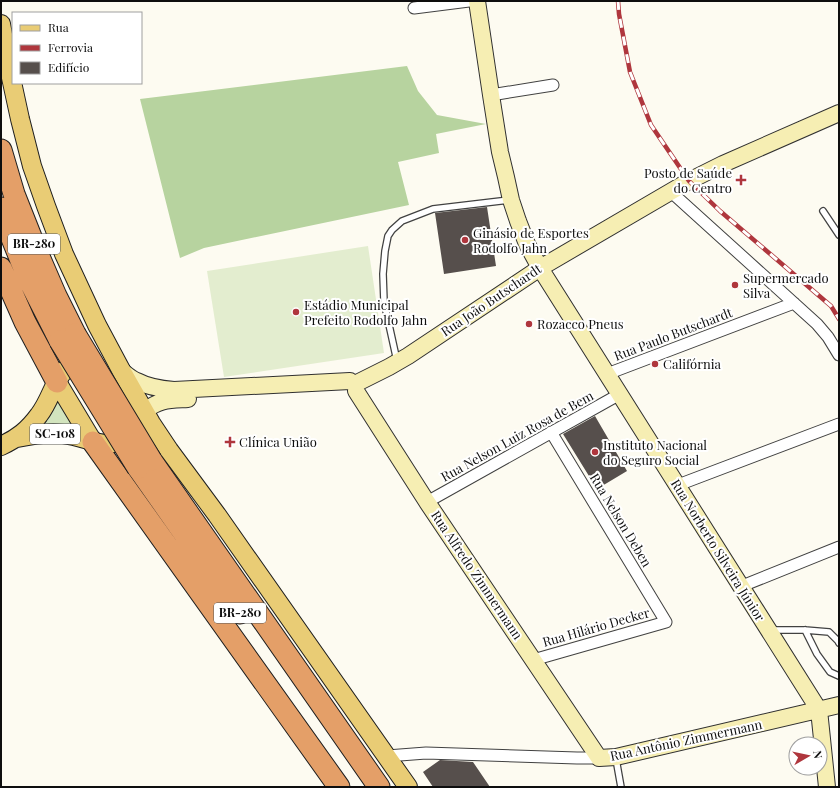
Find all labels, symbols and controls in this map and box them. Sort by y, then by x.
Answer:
legend [12,12,142,84]
text: Rua [48,19,69,35]
text: Ferrovia [48,39,93,55]
text: Edifício [48,59,90,75]
place label: Posto de Saúde do Centro [644,164,732,196]
marker: Posto de Saúde do Centro [735,174,747,186]
place label: Ginásio de Esportes Rodolfo Jahn [473,224,589,256]
road number: BR-280 [8,234,60,254]
marker: Ginásio de Esportes Rodolfo Jahn [460,235,470,245]
street label: Rua João Butschardt [437,259,545,340]
place label: Supermercado Silva [743,269,829,301]
marker: Supermercado Silva [730,280,740,290]
place label: Estádio Municipal Prefeito Rodolfo Jahn [304,296,427,328]
street label: Rua Paulo Butschardt [611,303,735,364]
marker: Estádio Municipal Prefeito Rodolfo Jahn [291,307,301,317]
place label: Rozacco Pneus [537,315,624,332]
marker: Rozacco Pneus [524,319,534,329]
place label: Califórnia [663,355,722,372]
marker: Califórnia [650,359,660,369]
street label: Rua Nelson Luiz Rosa de Bem [438,386,596,485]
road number: SC-108 [30,424,80,444]
place label: Clínica União [239,433,317,450]
marker: Clínica União [224,436,236,448]
place label: Instituto Nacional do Seguro Social [603,436,707,468]
marker: Instituto Nacional do Seguro Social [590,447,600,457]
street label: Rua Nelson Deben [587,470,656,570]
street label: Rua Norberto Silveira Júnior [668,476,769,624]
street label: Rua Alfredo Zimmermann [428,507,527,643]
road number: BR-280 [214,603,266,623]
street label: Rua Hilário Decker [540,603,652,650]
street label: Rua Antônio Zimmermann [608,715,764,764]
north arrow [788,736,828,776]
text: N [810,749,826,760]

